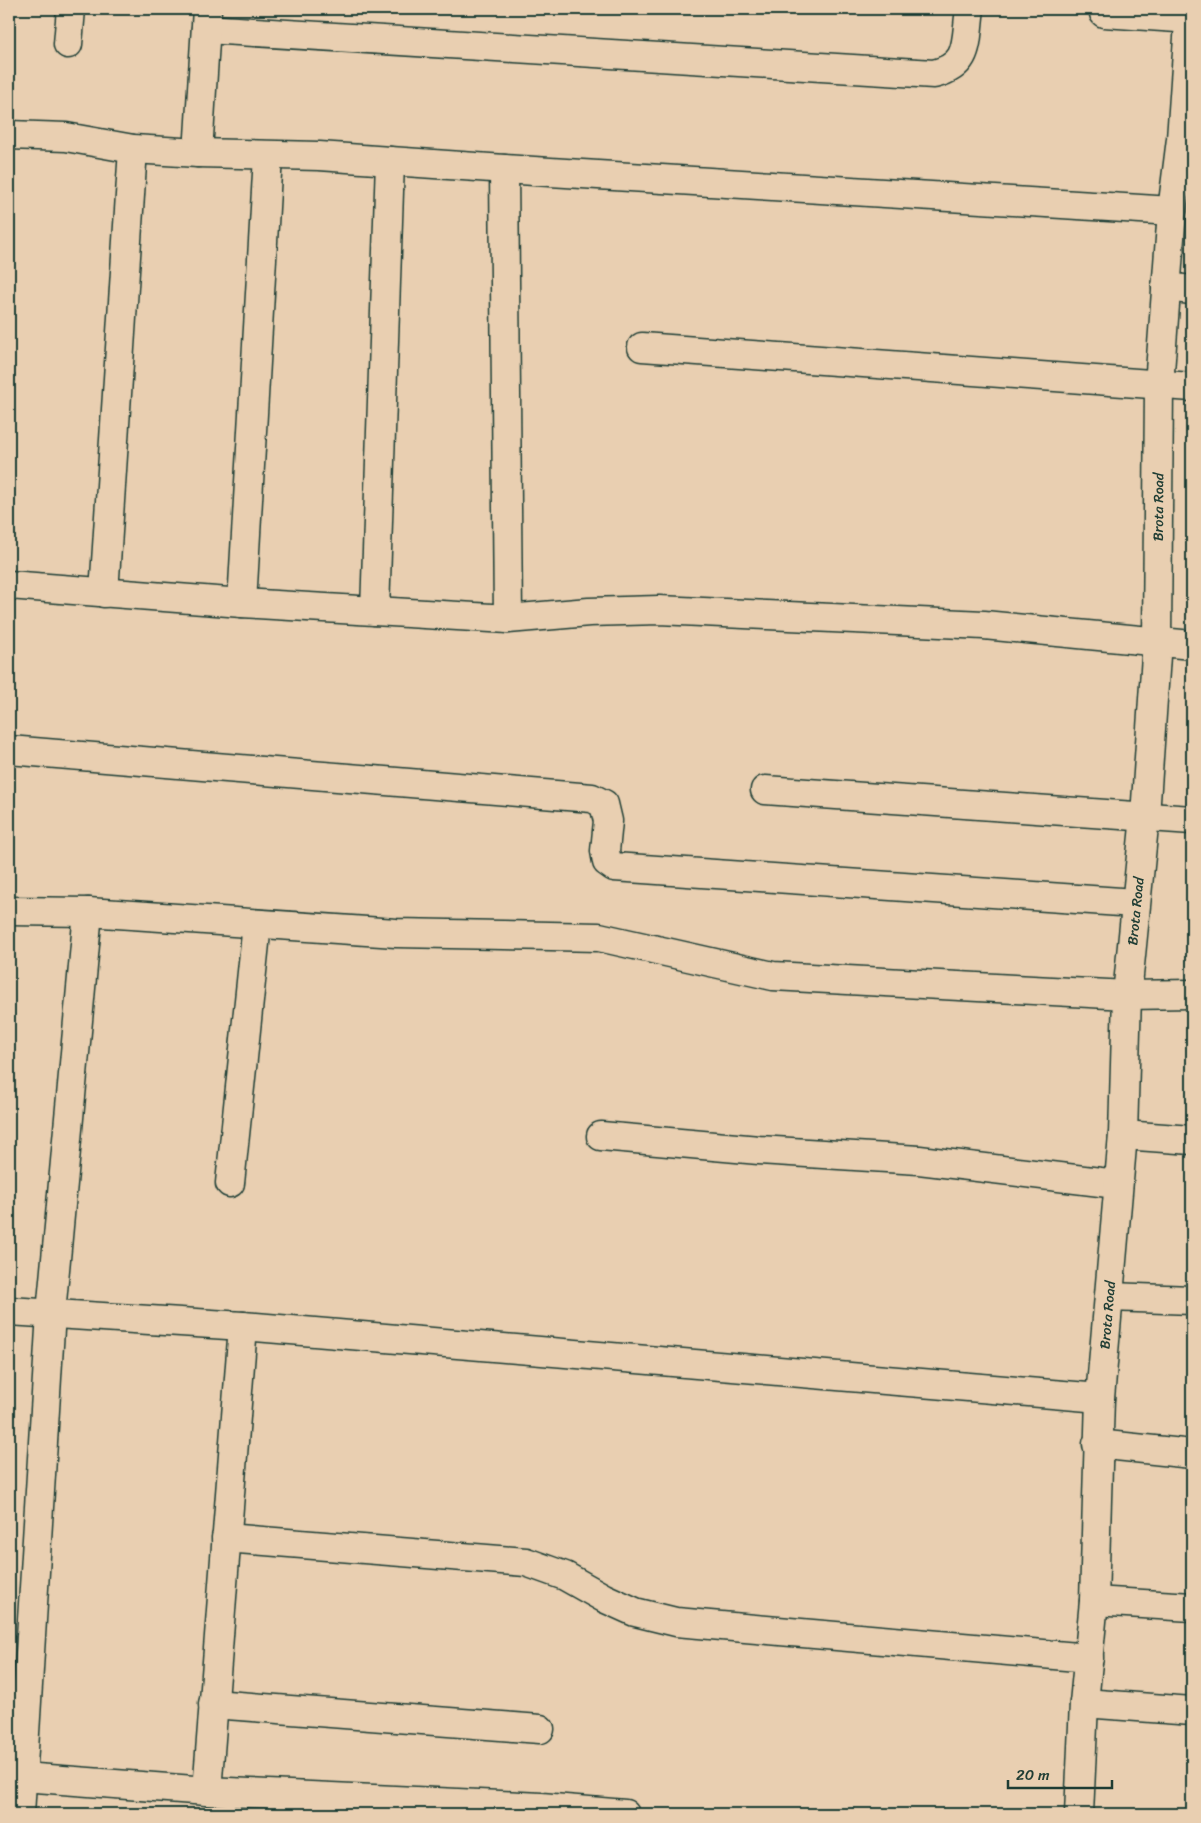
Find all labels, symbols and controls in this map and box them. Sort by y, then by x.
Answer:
street label: Brota Road [1145,471,1171,541]
street label: Brota Road [1120,874,1151,946]
street label: Brota Road [1092,1278,1123,1350]
scale bar [1008,1758,1112,1790]
text: 20 m [1016,1762,1050,1788]

